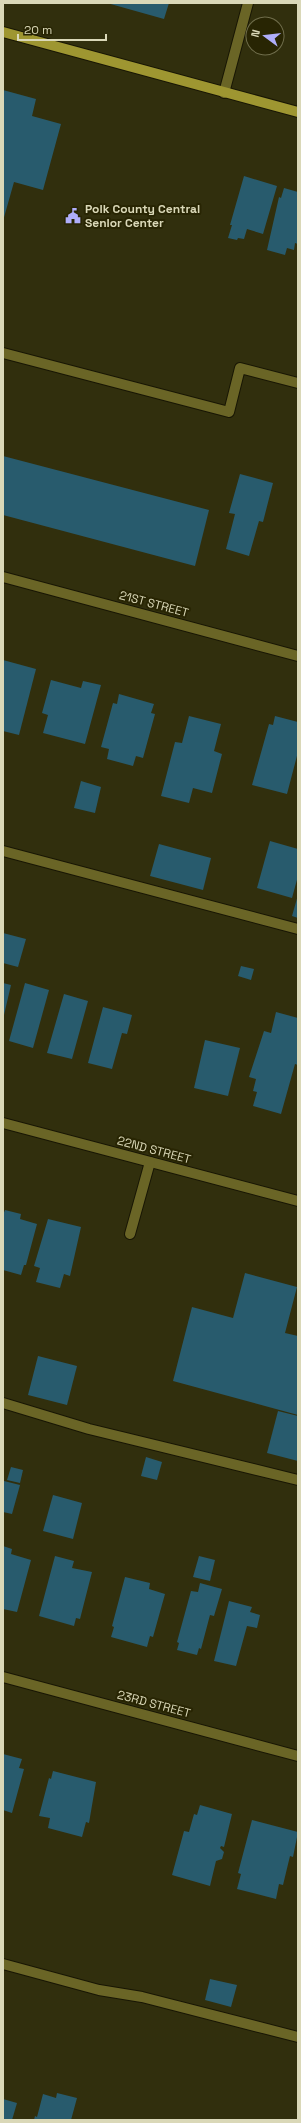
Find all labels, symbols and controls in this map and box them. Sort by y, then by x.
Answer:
scale bar [18,16,106,42]
north arrow [245,16,285,56]
text: 20 m [24,22,52,38]
text: N [248,28,263,39]
place label: Polk County Central Senior Center [85,201,200,231]
public building icon: Polk County Central Senior Center [64,207,82,225]
street label: 21ST STREET [118,587,190,621]
street label: 22ND STREET [115,1132,193,1168]
street label: 23RD STREET [116,1687,192,1721]

